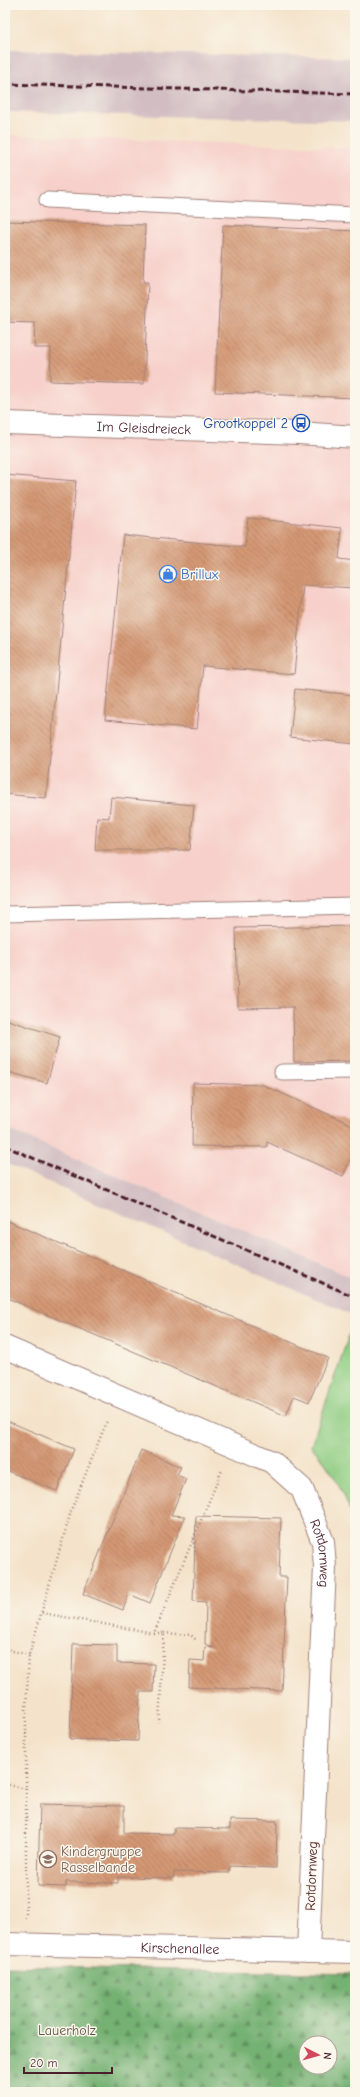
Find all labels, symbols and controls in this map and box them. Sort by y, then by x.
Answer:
bus stop icon: Grootkoppel 2 [291,413,311,433]
place label: Grootkoppel 2 [203,415,288,432]
street label: Im Gleisdreieck [96,418,192,438]
shop icon: Brillux [158,564,178,584]
place label: Brillux [181,566,219,583]
street label: Rotdornweg [306,1517,333,1588]
street label: Rotdornweg [302,1841,321,1911]
place label: Kindergruppe Rasselbande [61,1843,141,1876]
school or university icon: Kindergruppe Rasselbande [38,1849,58,1869]
street label: Kirschenallee [140,1939,220,1958]
park label: Lauerholz [38,2022,96,2039]
north arrow [298,2035,338,2075]
scale bar [24,2049,112,2075]
text: N [321,2052,334,2060]
text: 20 m [30,2056,58,2070]

